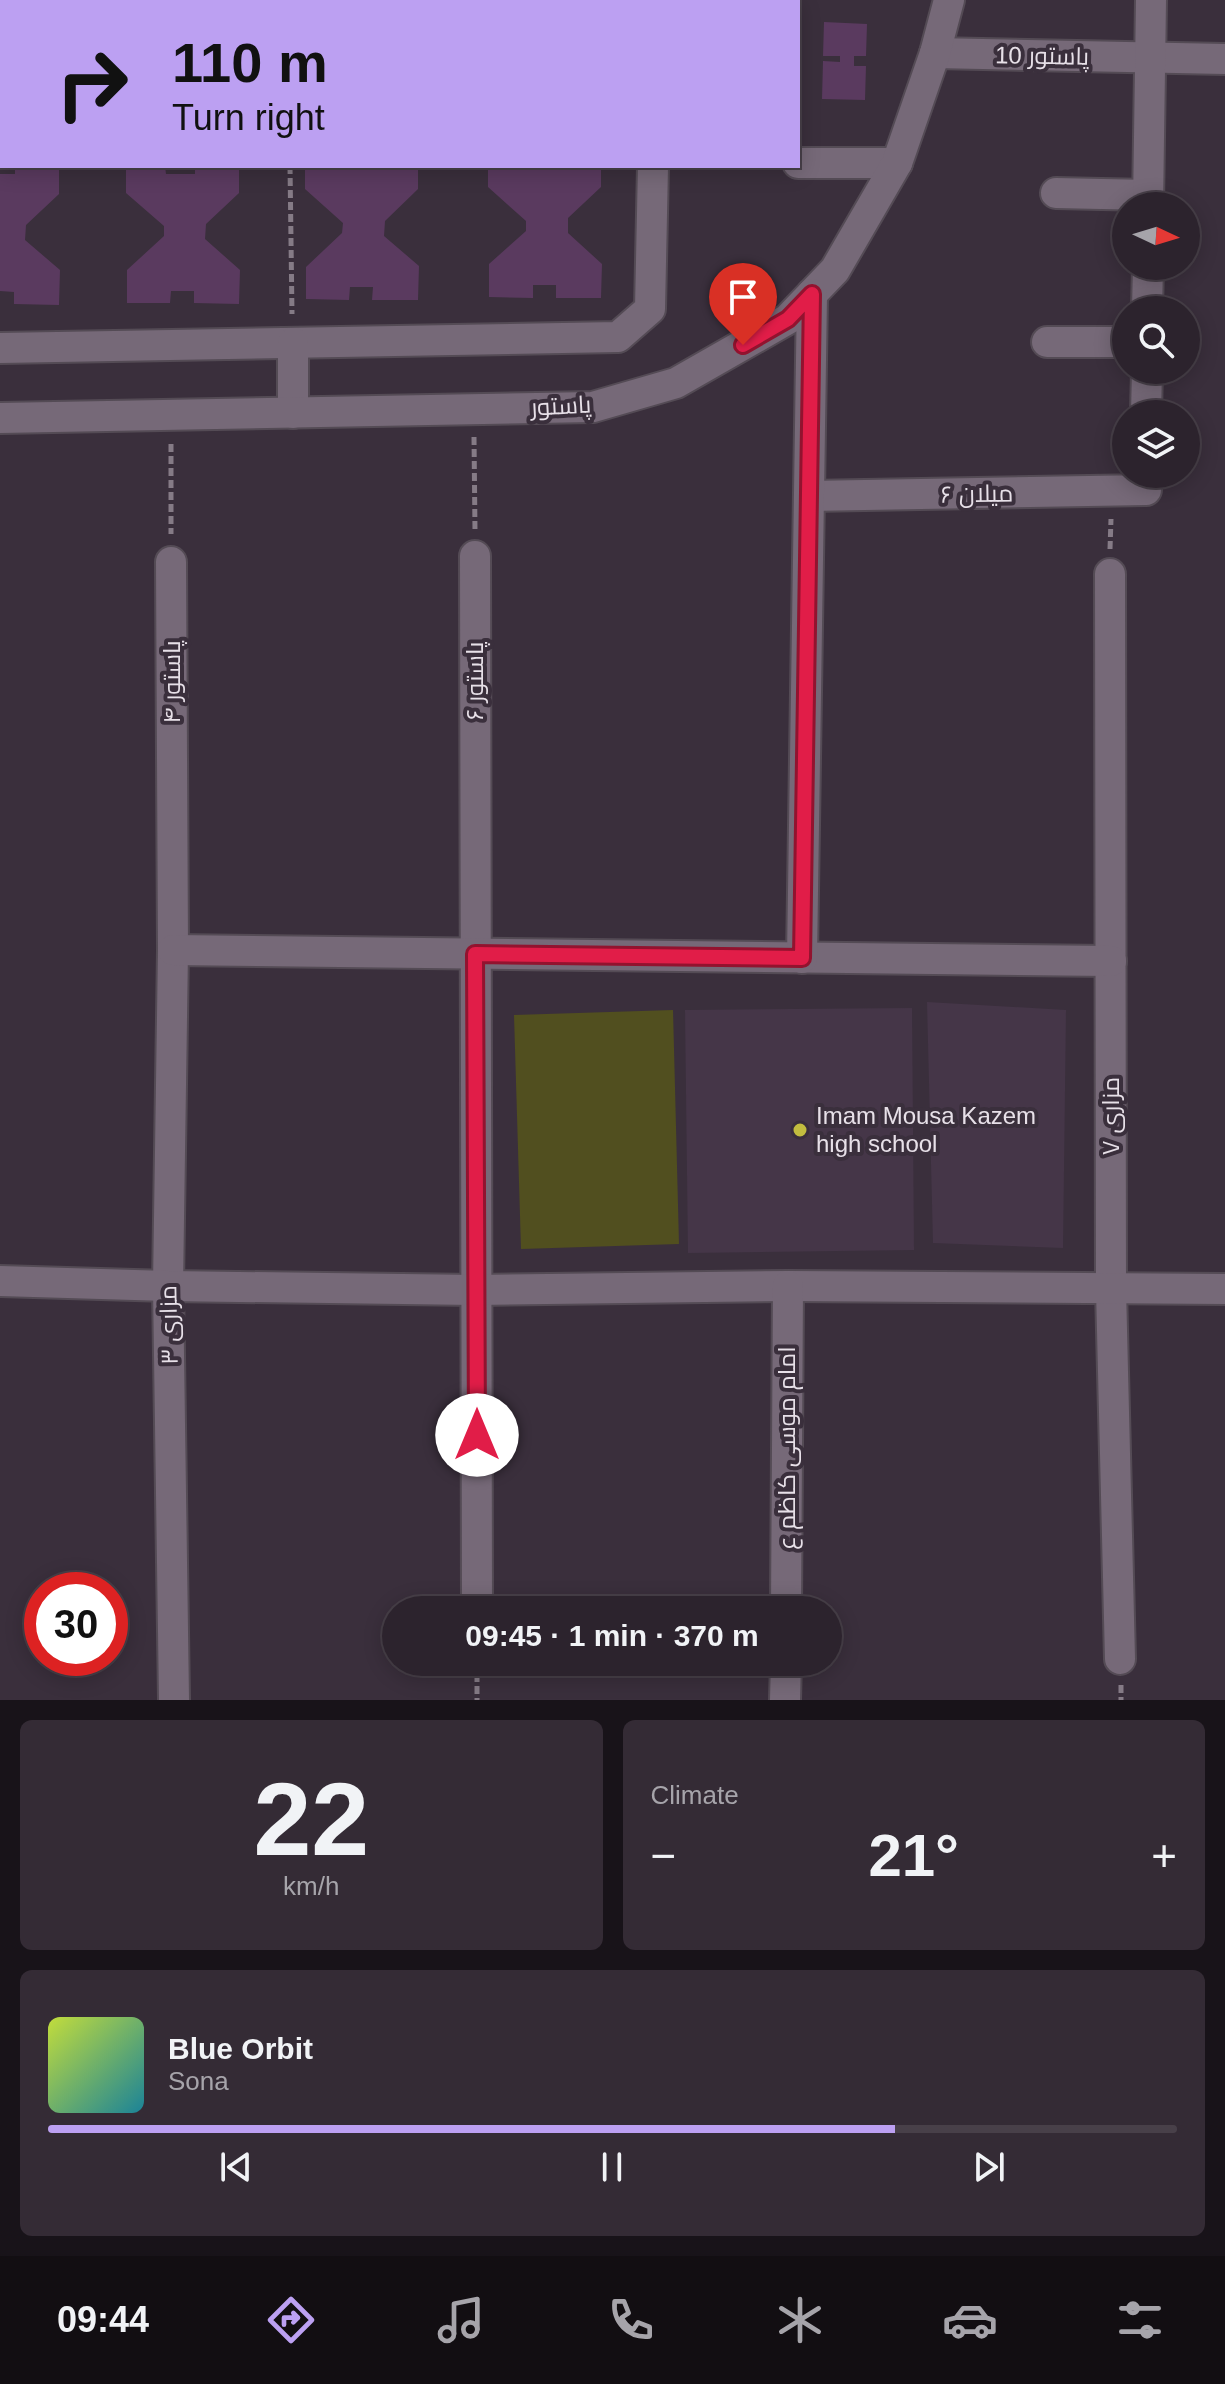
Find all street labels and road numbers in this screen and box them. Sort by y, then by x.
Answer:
street label: پاستور 10 [995,41,1090,73]
street label: پاستور [528,390,593,424]
street label: میلان ۶ [940,479,1014,509]
street label: پاستور ۴ [158,640,188,724]
street label: پاستور ۶ [461,641,491,720]
street label: مزاری ۷ [1097,1077,1125,1155]
street label: مزاری ۳ [154,1285,184,1365]
street label: امام موسی کاظم ع [773,1346,803,1550]

